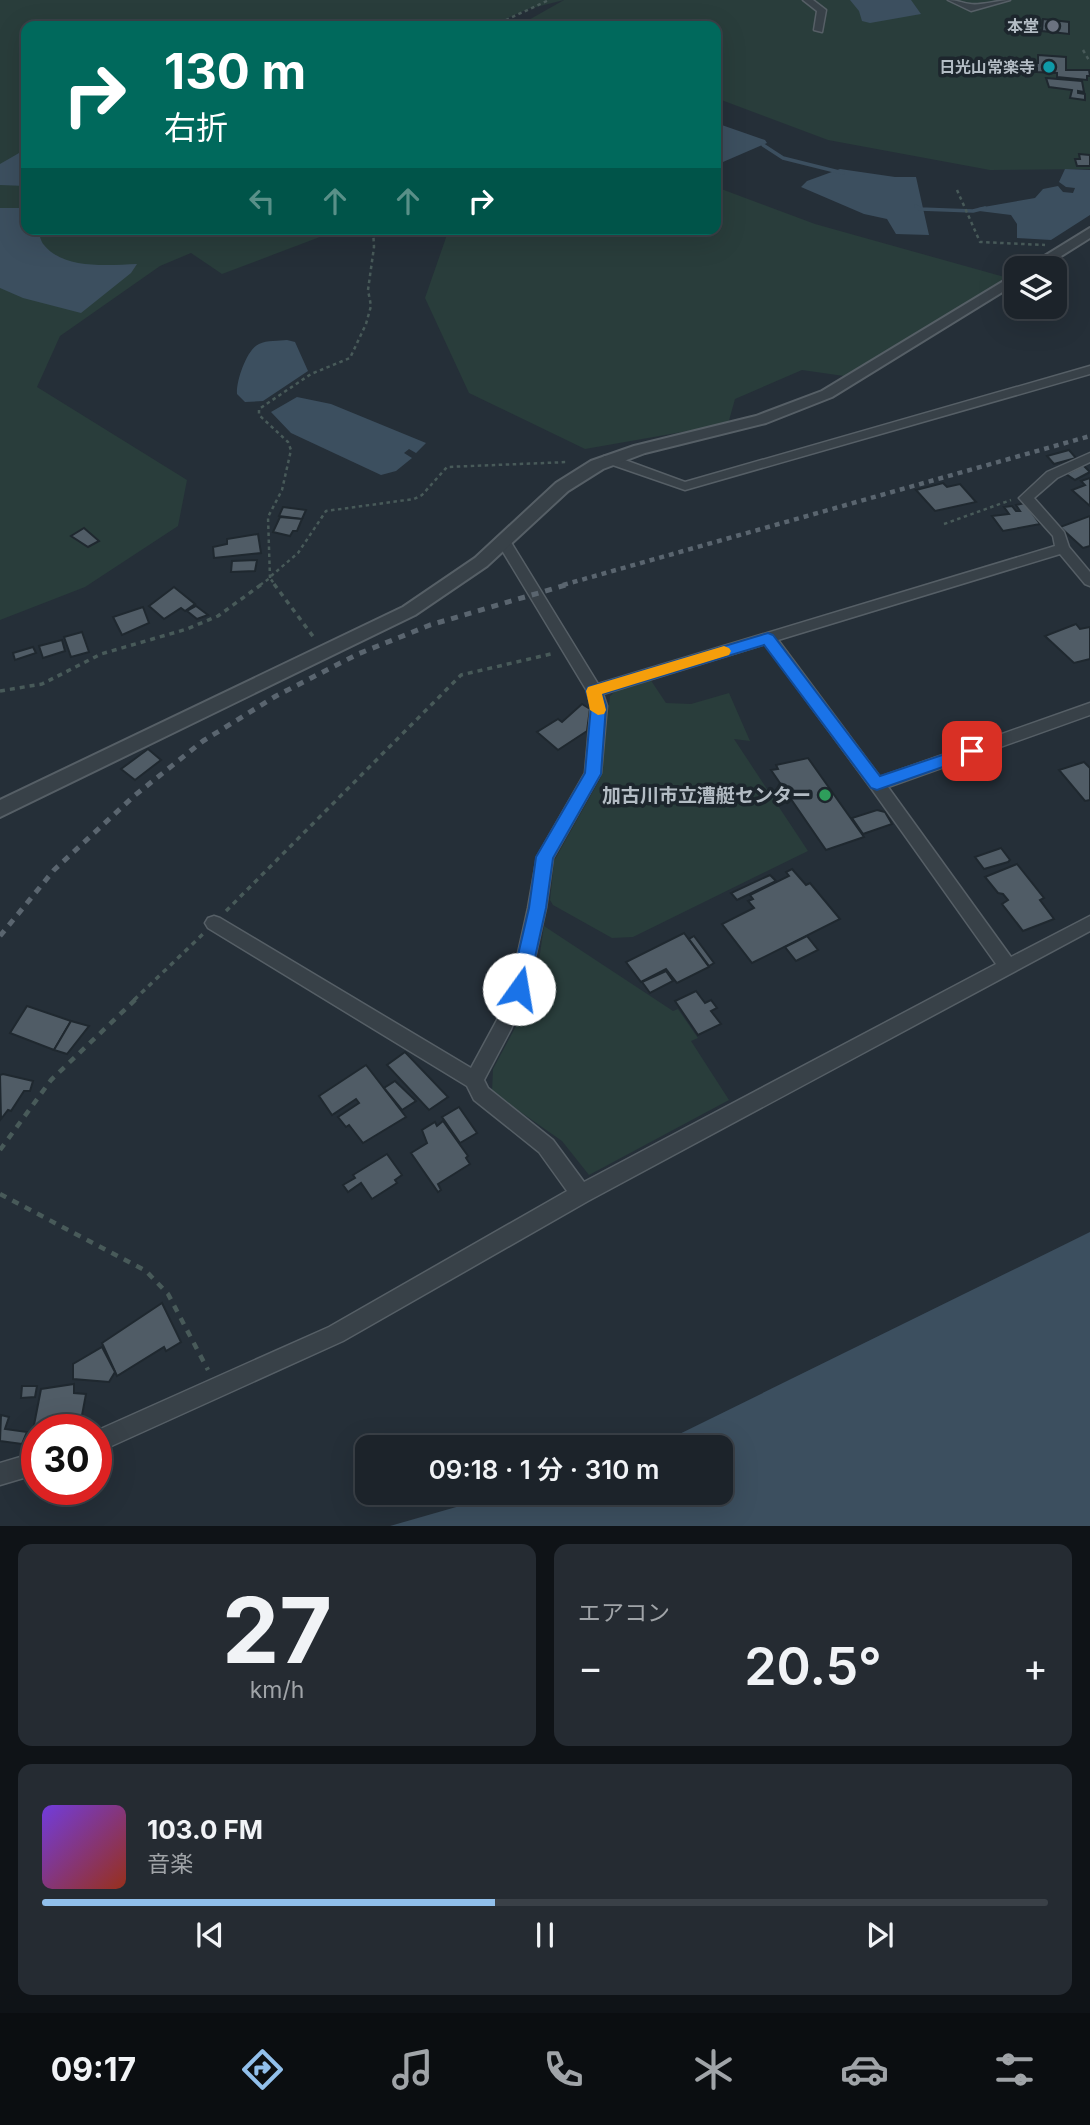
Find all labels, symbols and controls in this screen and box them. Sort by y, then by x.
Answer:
place label: 本堂 [1007,16,1039,36]
marker: 本堂 [1045,18,1061,34]
text: 130 m [164,42,306,101]
icon: right [49,49,140,140]
place label: 日光山常楽寺 [939,57,1035,77]
marker: 日光山常楽寺 [1041,59,1057,75]
text: 右折 [164,108,228,147]
icon: left [243,182,281,220]
icon: ahead [316,182,354,220]
icon: ahead [389,182,427,220]
icon: right [462,182,500,220]
map controls [1004,256,1067,319]
button: layers [1004,256,1067,319]
pin [942,721,1002,781]
icon: arrive [953,732,991,770]
place label: 加古川市立漕艇センター [602,784,811,807]
marker: 加古川市立漕艇センター [817,787,833,803]
position arrow [482,952,556,1026]
speed limit sign: 30 [21,1414,112,1505]
text: 09:18 · 1 分 · 310 m [429,1454,659,1485]
text: 27 [222,1575,332,1685]
text: エアコン [578,1599,670,1627]
text: 20.5° [744,1635,882,1698]
text: − [578,1644,603,1690]
text: + [1023,1644,1048,1690]
text: km/h [250,1676,304,1704]
text: 103.0 FM [147,1814,263,1845]
text: 音楽 [147,1850,193,1878]
icon: previous [191,1916,229,1954]
icon: pause [526,1916,564,1954]
icon: next [861,1916,899,1954]
icon: directions [238,2045,287,2094]
icon: music [388,2045,437,2094]
icon: phone [539,2045,588,2094]
icon: climate [689,2045,738,2094]
icon: car [840,2045,889,2094]
icon: filters [990,2045,1039,2094]
text: 09:17 [51,2050,136,2089]

